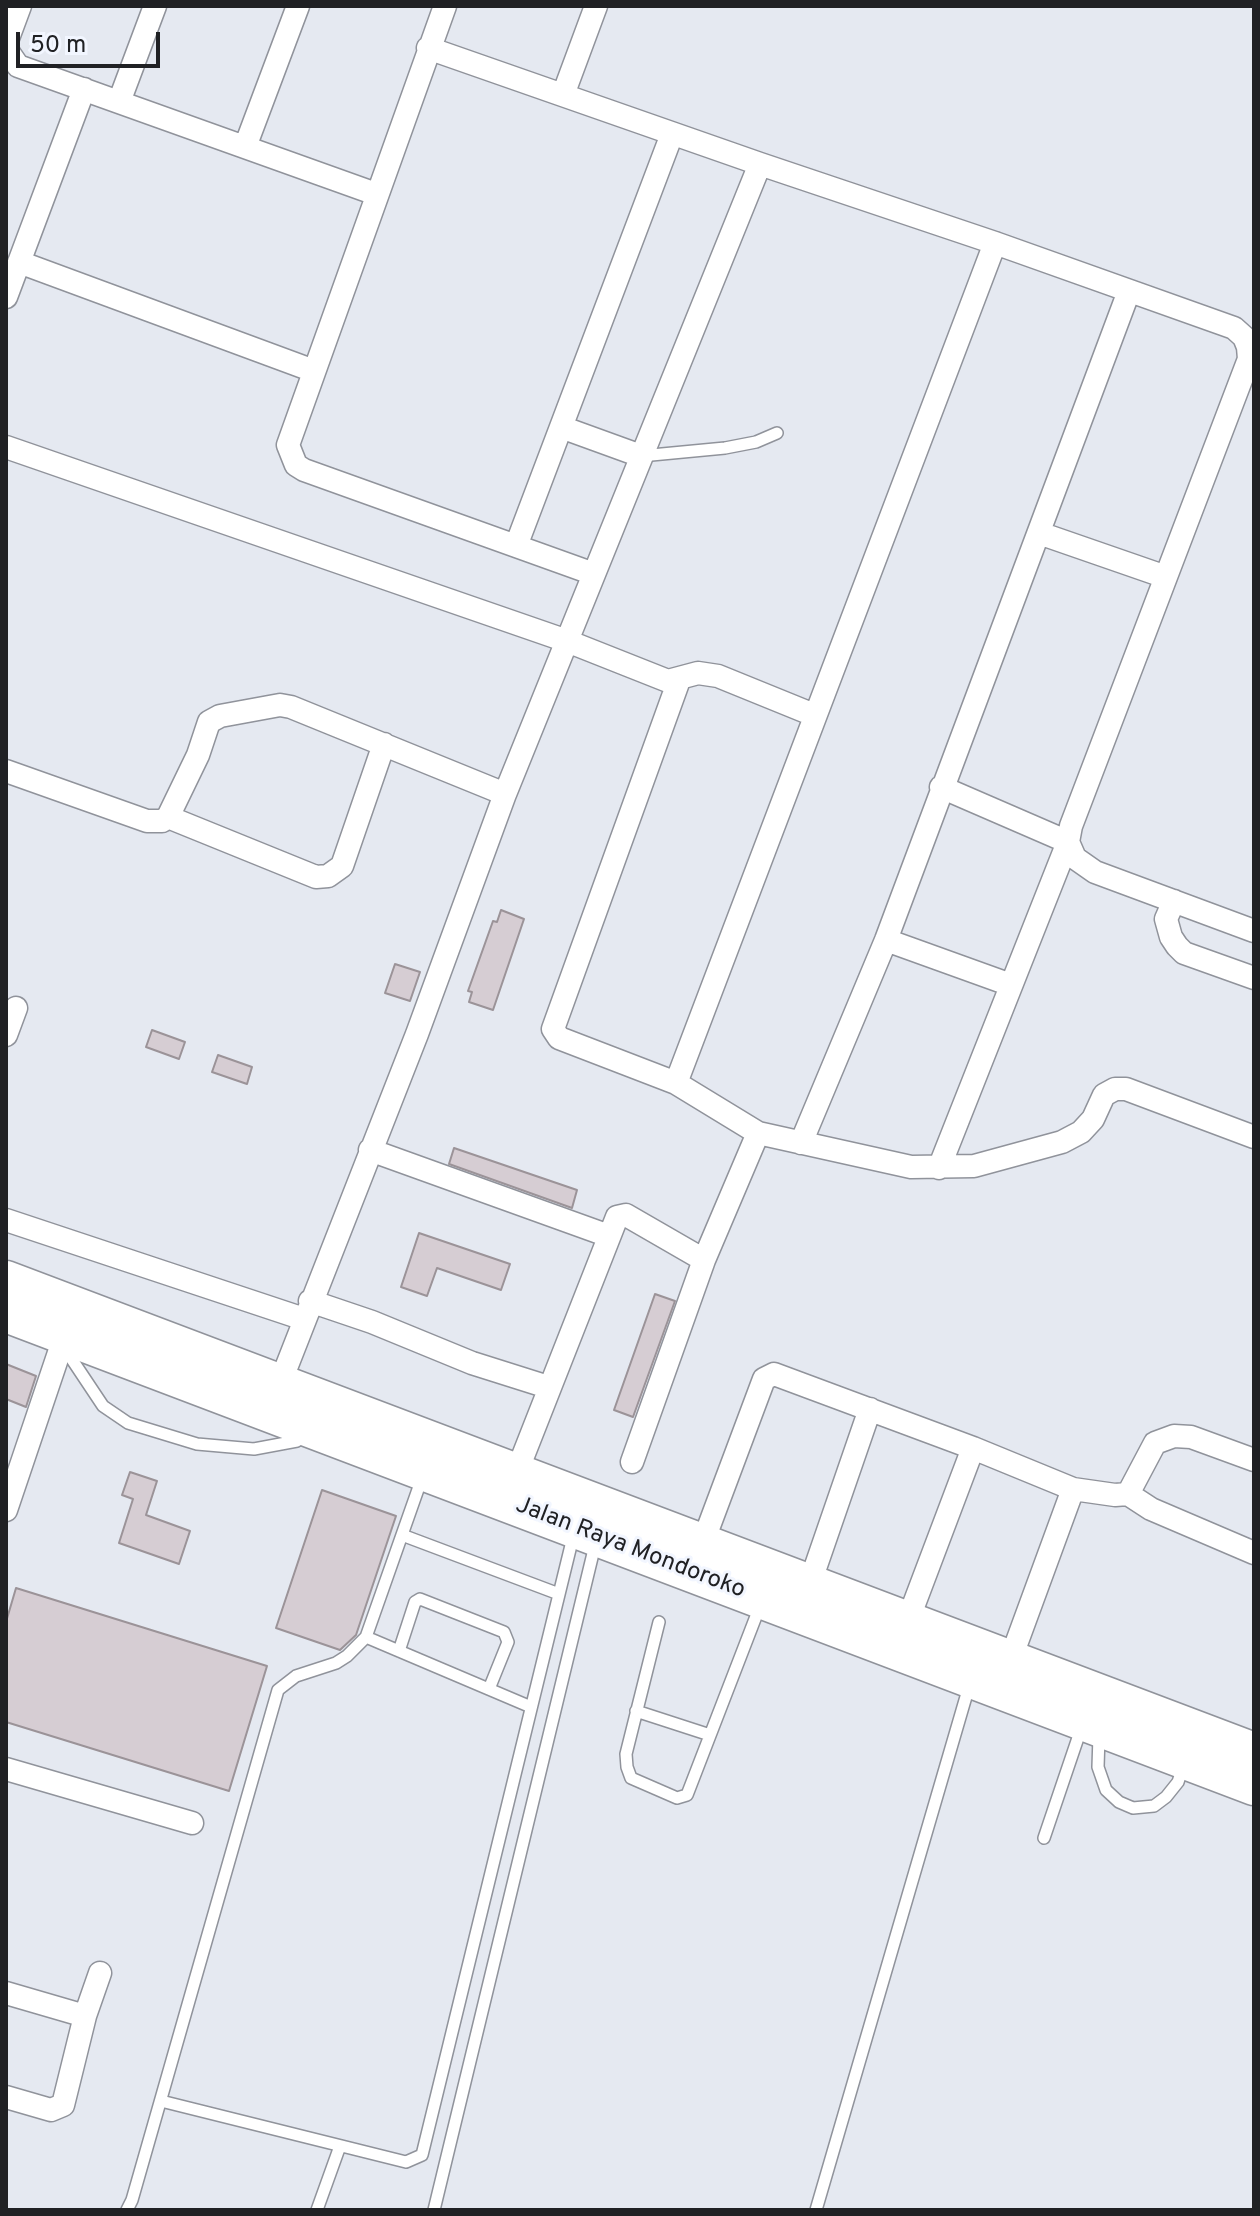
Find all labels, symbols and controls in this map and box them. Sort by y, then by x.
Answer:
scale bar [20,16,164,66]
text: 50 m [30,31,86,61]
street label: Jalan Raya Mondoroko [511,1492,749,1606]

